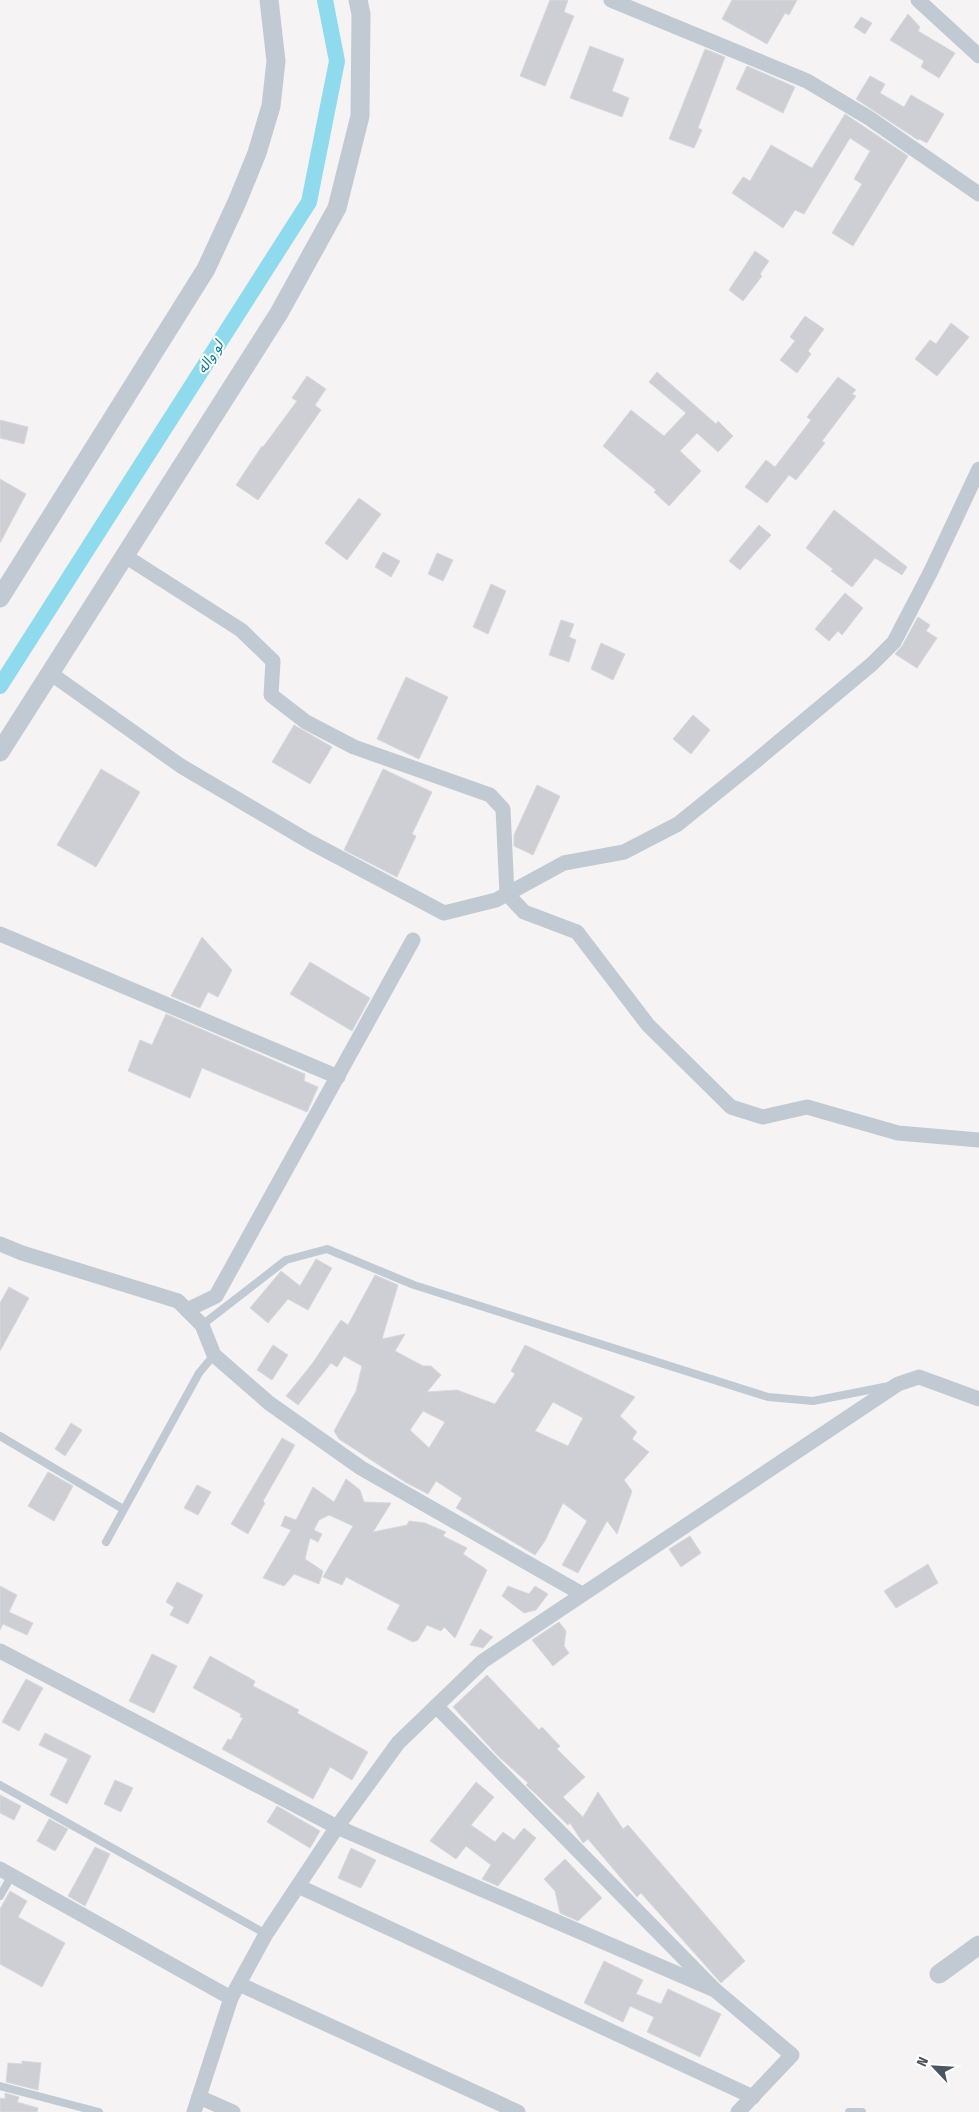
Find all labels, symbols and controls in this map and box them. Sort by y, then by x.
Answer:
water label: لو واله [193,335,228,377]
north arrow [909,2042,959,2092]
text: N [913,2054,932,2069]

